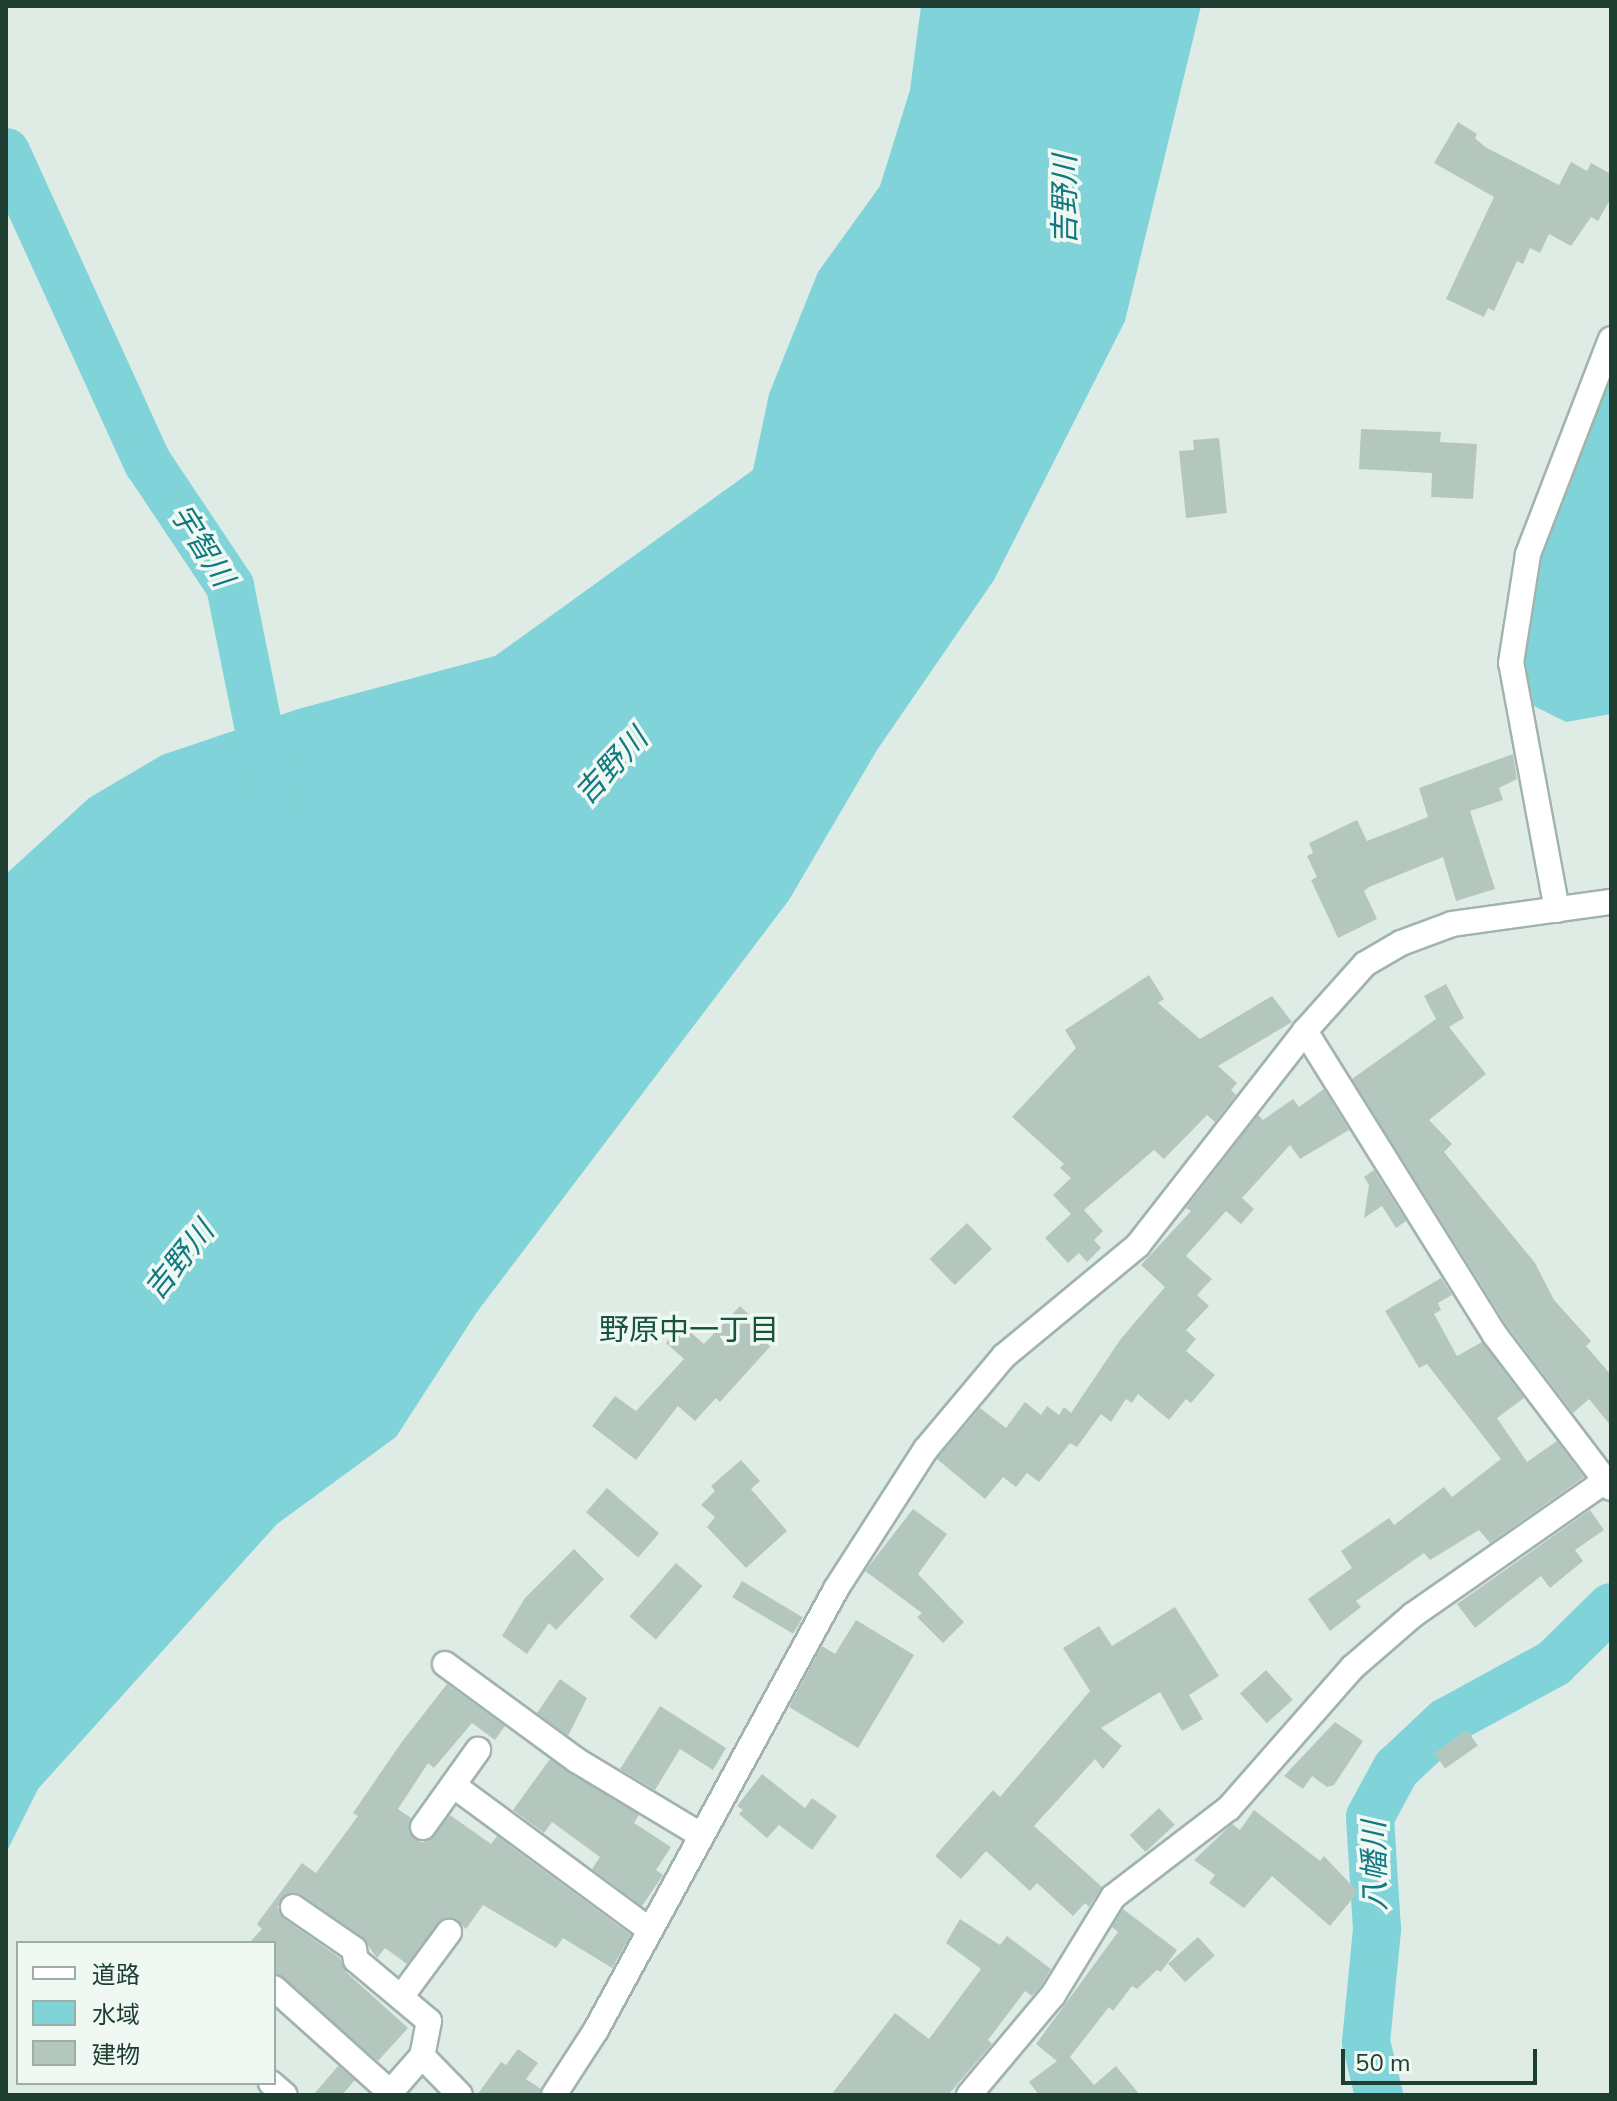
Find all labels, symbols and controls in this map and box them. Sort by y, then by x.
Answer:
water label: 吉野川 [1048,155,1084,245]
water label: 宇智川 [162,498,240,594]
water label: 吉野川 [568,722,656,812]
water label: 吉野川 [138,1215,222,1307]
district label: 野原中一丁目 [599,1313,779,1349]
water label: 八幡川 [1357,1821,1395,1911]
legend [16,1941,276,2085]
text: 道路 [92,1959,140,1991]
text: 水域 [92,1999,140,2031]
scale bar [1345,2033,1541,2083]
text: 建物 [92,2039,140,2071]
text: 50 m [1355,2047,1411,2079]

